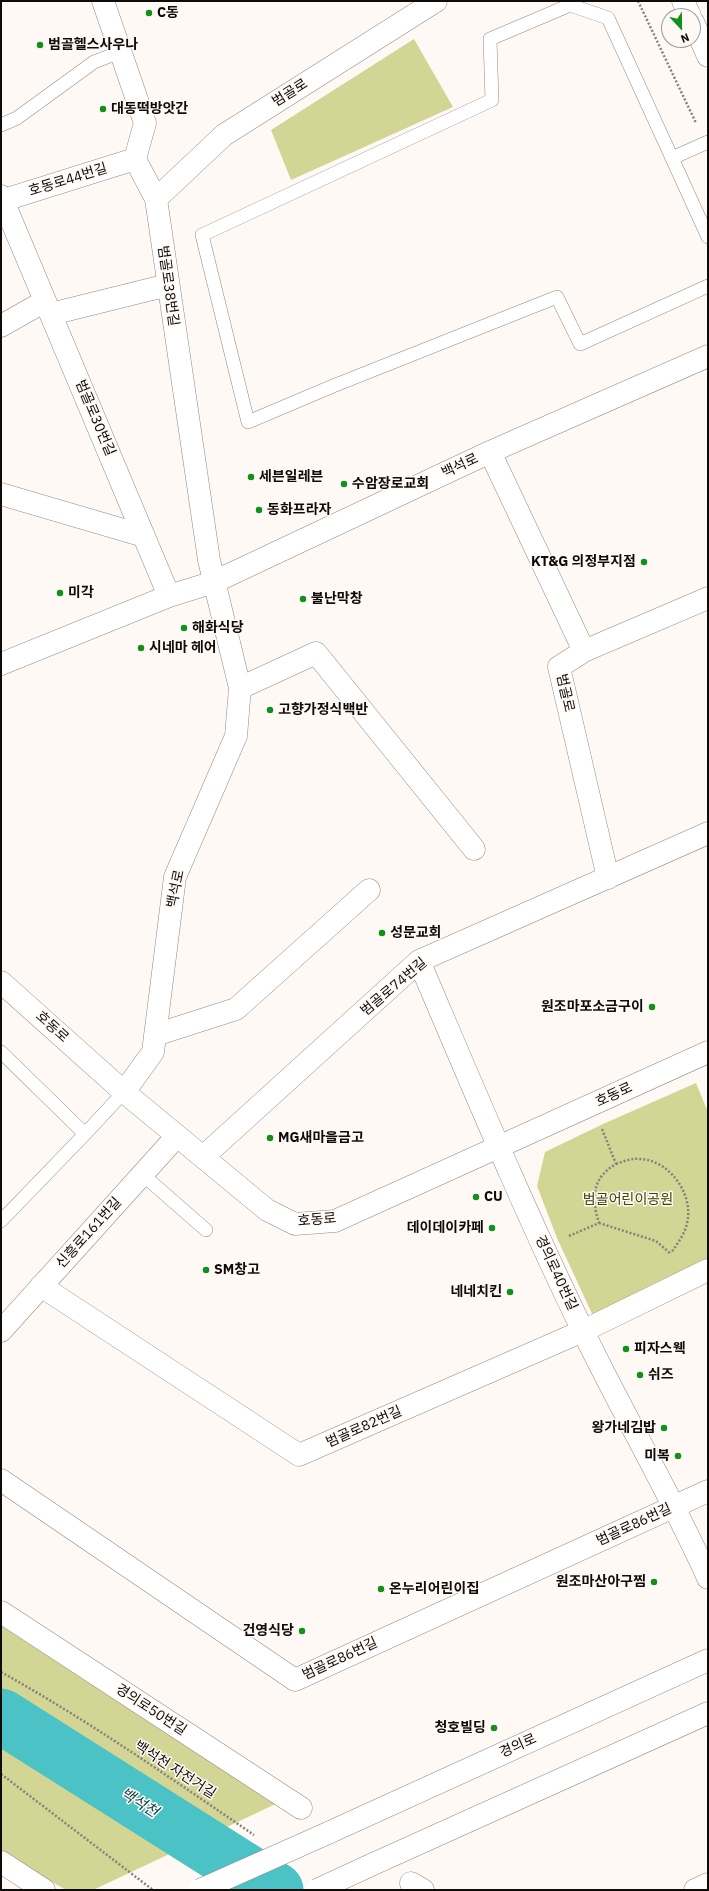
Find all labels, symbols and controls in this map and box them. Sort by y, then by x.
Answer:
place label: C동 [157,5,179,21]
marker: C동 [144,8,154,18]
north arrow [661,8,701,48]
text: N [679,30,691,46]
place label: 범골헬스사우나 [48,37,138,53]
marker: 범골헬스사우나 [35,40,45,50]
street label: 범골로 [269,76,311,110]
place label: 대동떡방앗간 [111,101,188,117]
marker: 대동떡방앗간 [98,104,108,114]
street label: 호동로44번길 [27,160,109,200]
street label: 범골로38번길 [154,245,182,327]
street label: 범골로30번길 [71,377,119,459]
street label: 백석로 [439,450,481,482]
place label: 세븐일레븐 [259,469,323,485]
marker: 세븐일레븐 [246,472,256,482]
place label: 수암장로교회 [352,476,429,492]
marker: 수암장로교회 [339,479,349,489]
place label: 동화프라자 [267,502,331,518]
marker: 동화프라자 [254,505,264,515]
place label: KT&G 의정부지점 [531,554,636,570]
marker: KT&G 의정부지점 [639,557,649,567]
place label: 미각 [68,585,94,601]
marker: 미각 [55,588,65,598]
place label: 불난막창 [311,591,363,607]
marker: 불난막창 [298,594,308,604]
place label: 해화식당 [192,620,244,636]
marker: 해화식당 [179,623,189,633]
place label: 시네마 헤어 [149,640,217,656]
marker: 시네마 헤어 [136,643,146,653]
street label: 범골로 [552,672,578,714]
place label: 고향가정식백반 [278,702,368,718]
marker: 고향가정식백반 [265,705,275,715]
street label: 백석로 [164,868,188,910]
place label: 성문교회 [390,925,442,941]
marker: 성문교회 [377,928,387,938]
street label: 범골로74번길 [357,954,431,1020]
place label: 원조마포소금구이 [541,999,644,1015]
marker: 원조마포소금구이 [647,1002,657,1012]
street label: 호동로 [32,1008,72,1046]
street label: 호동로 [593,1079,635,1111]
place label: MG새마을금고 [278,1130,364,1146]
marker: MG새마을금고 [265,1133,275,1143]
place label: CU [484,1189,503,1205]
marker: CU [471,1192,481,1202]
park label: 범골어린이공원 [583,1192,673,1208]
street label: 신흥로161번길 [53,1194,125,1272]
street label: 호동로 [297,1210,337,1230]
place label: 데이데이카페 [407,1220,484,1236]
marker: 데이데이카페 [487,1223,497,1233]
street label: 경의로40번길 [531,1233,581,1313]
place label: SM창고 [214,1262,260,1278]
marker: SM창고 [201,1265,211,1275]
place label: 네네치킨 [450,1284,502,1300]
marker: 네네치킨 [505,1287,515,1297]
place label: 피자스웩 [634,1341,686,1357]
marker: 피자스웩 [621,1344,631,1354]
place label: 쉬즈 [648,1367,674,1383]
marker: 쉬즈 [635,1370,645,1380]
street label: 범골로82번길 [323,1403,405,1451]
place label: 왕가네김밥 [592,1420,656,1436]
marker: 왕가네김밥 [659,1423,669,1433]
place label: 미복 [644,1448,670,1464]
marker: 미복 [673,1451,683,1461]
street label: 범골로86번길 [594,1500,674,1550]
place label: 원조마산아구찜 [556,1574,646,1590]
marker: 원조마산아구찜 [649,1577,659,1587]
place label: 온누리어린이집 [389,1581,479,1597]
marker: 온누리어린이집 [376,1584,386,1594]
place label: 건영식당 [242,1623,294,1639]
marker: 건영식당 [297,1626,307,1636]
street label: 범골로86번길 [300,1634,380,1684]
street label: 경의로50번길 [112,1681,190,1739]
place label: 청호빌딩 [434,1720,486,1736]
marker: 청호빌딩 [489,1723,499,1733]
street label: 경의로 [497,1730,539,1762]
street label: 백석천 자전거길 [131,1738,219,1802]
water label: 백석천 [117,1784,161,1822]

